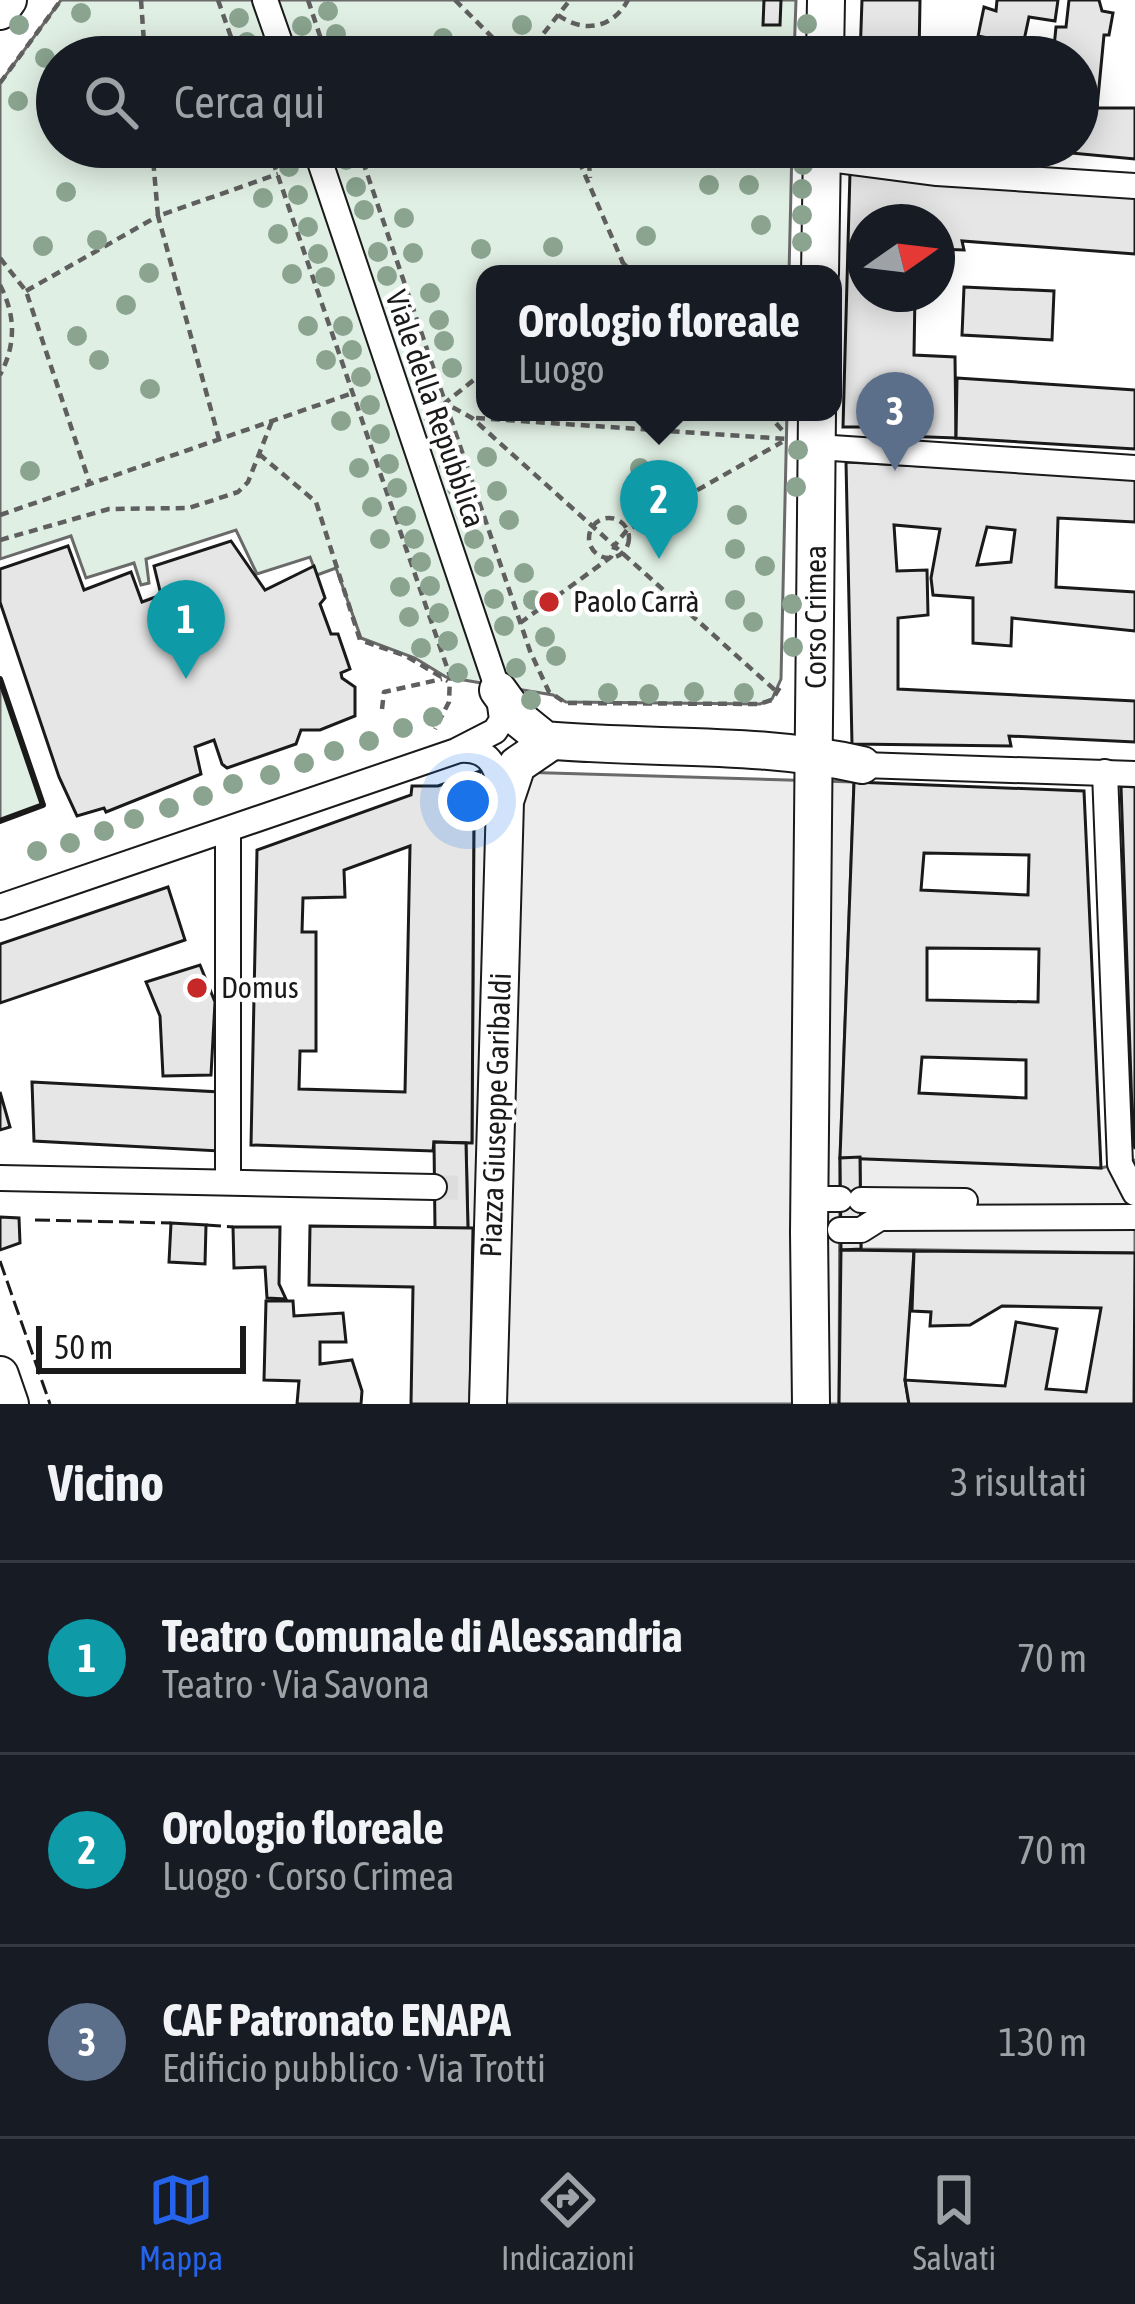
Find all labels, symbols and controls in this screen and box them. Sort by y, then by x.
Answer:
search box [36,36,1099,168]
icon: search [78,69,144,135]
text: Cerca qui [174,76,325,128]
north arrow [847,204,955,312]
popup [476,265,842,421]
street label: Viale della Repubblica [379,286,492,532]
text: Orologio floreale [518,295,800,347]
text: Luogo [518,347,605,391]
pin: 3 [856,372,934,471]
pin: 2 [620,460,698,559]
street label: Corso Crimea [798,545,832,689]
pin: 1 [147,580,225,679]
place label: Paolo Carrà [573,584,700,618]
marker: Paolo Carrà [536,589,562,615]
your location [438,771,498,831]
place label: Domus [221,970,299,1004]
street label: Piazza Giuseppe Garibaldi [473,972,517,1258]
marker: Domus [184,975,210,1001]
scale bar [36,1320,246,1373]
text: 50 m [54,1328,113,1366]
text: Vicino [48,1453,164,1512]
text: 3 risultati [950,1460,1087,1504]
text: Teatro Comunale di Alessandria [162,1610,683,1662]
text: 1 [78,1636,96,1680]
text: 70 m [1017,1636,1087,1680]
text: Teatro · Via Savona [162,1662,430,1706]
text: Orologio floreale [162,1802,444,1854]
text: 2 [78,1828,96,1872]
text: 70 m [1017,1828,1087,1872]
text: Luogo · Corso Crimea [162,1854,454,1898]
text: CAF Patronato ENAPA [162,1994,511,2046]
text: 3 [78,2020,96,2064]
text: 130 m [999,2020,1087,2064]
text: Edificio pubblico · Via Trotti [162,2046,546,2090]
tab: Mappa [139,2167,223,2277]
tab: Indicazioni [501,2167,635,2277]
tab: Salvati [913,2167,996,2277]

